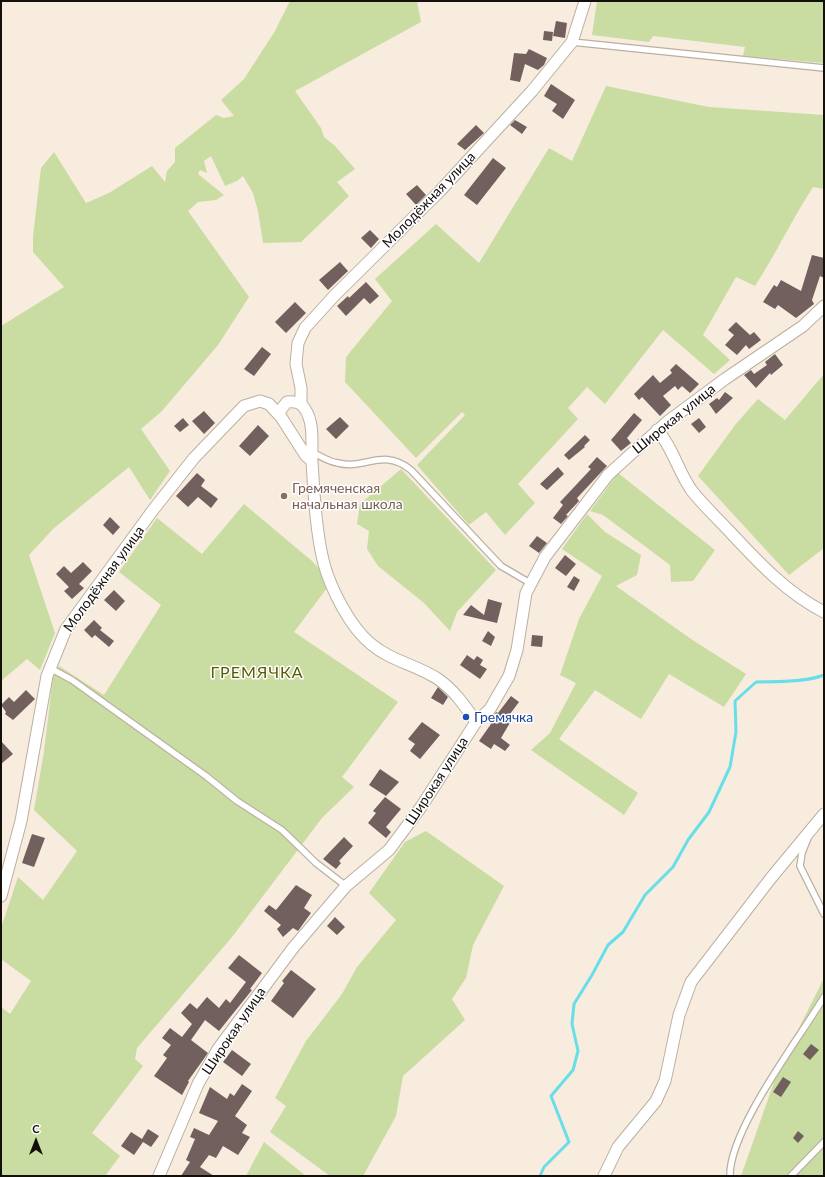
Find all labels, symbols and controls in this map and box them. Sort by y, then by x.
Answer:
street label: Молодёжная улица [379,149,479,251]
street label: Широкая улица [629,380,719,458]
place label: Гремяченская начальная школа [292,480,403,512]
marker: Гремяченская начальная школа [279,491,289,501]
street label: Молодёжная улица [60,523,148,635]
district label: ГРЕМЯЧКА [210,663,304,683]
place label: Гремячка [474,709,533,725]
marker: Гремячка [461,712,471,722]
street label: Широкая улица [402,734,472,828]
street label: Широкая улица [199,984,269,1078]
north arrow [16,1121,56,1161]
text: С [32,1122,40,1135]

